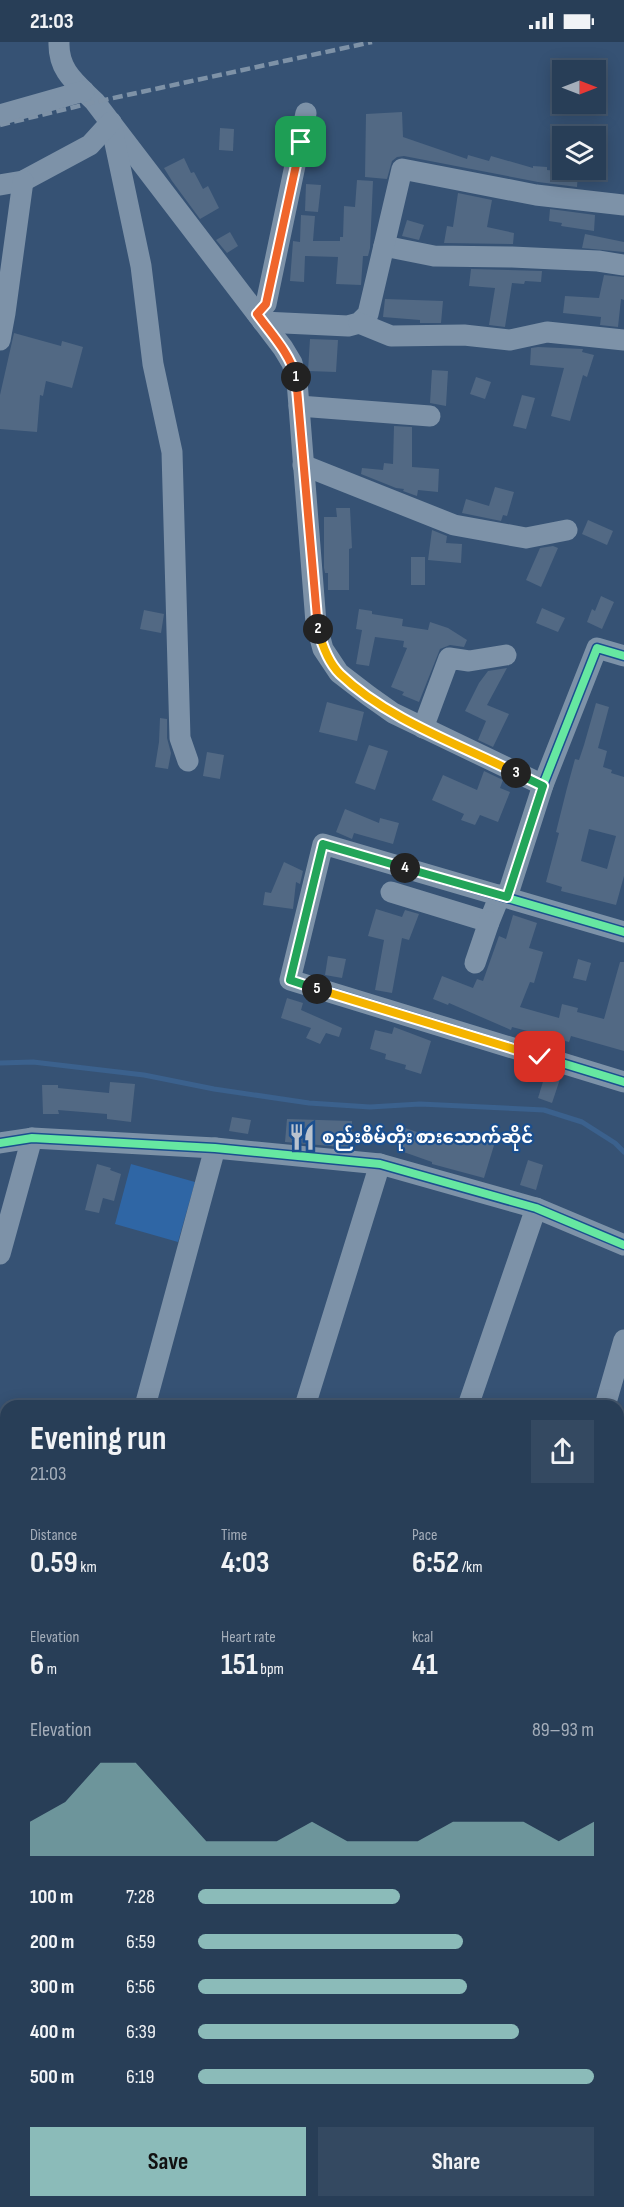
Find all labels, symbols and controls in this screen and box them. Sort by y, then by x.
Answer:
text: 21:03 [30,8,74,35]
north arrow [552,60,606,114]
map controls [552,60,606,180]
pin [275,116,326,167]
icon: arrive [284,125,317,158]
button: layers [552,126,606,180]
pin: 1 [281,362,311,392]
text: 1 [293,367,299,386]
pin: 2 [303,614,333,644]
text: 2 [314,619,322,638]
pin: 3 [501,758,531,788]
text: 3 [512,763,520,782]
pin: 4 [390,853,420,883]
text: 4 [401,858,409,877]
pin: 5 [302,974,332,1004]
text: 5 [313,979,321,998]
pin [514,1031,565,1082]
icon: check [523,1040,556,1073]
restaurant icon: စည်းစိမ်တိုး စားသောက်ဆိုင် [287,1122,317,1152]
place label: စည်းစိမ်တိုး စားသောက်ဆိုင် [322,1125,533,1151]
text: Evening run [30,1419,166,1459]
button: share [531,1420,594,1483]
text: 21:03 [30,1462,66,1486]
text: Distance [30,1526,77,1545]
text: Time [221,1526,247,1545]
text: Pace [412,1526,437,1545]
text: 0.59 [30,1545,78,1581]
text: 4:03 [221,1545,269,1581]
text: 6:52 [412,1545,459,1581]
text: km [78,1558,97,1577]
text: /km [459,1558,483,1577]
text: Elevation [30,1628,79,1647]
text: Heart rate [221,1628,276,1647]
text: kcal [412,1628,433,1647]
text: 6 [30,1647,44,1683]
text: 151 [221,1647,258,1683]
text: 41 [412,1647,438,1683]
text: m [44,1660,57,1679]
text: bpm [258,1660,284,1679]
text: Elevation [30,1718,92,1742]
text: 89–93 m [532,1718,594,1742]
text: 100 m [30,1885,73,1909]
text: 7:28 [126,1885,155,1909]
text: 200 m [30,1930,74,1954]
text: 6:59 [126,1930,155,1954]
text: 300 m [30,1975,74,1999]
text: 6:56 [126,1975,155,1999]
text: 400 m [30,2020,75,2044]
text: 6:39 [126,2020,156,2044]
text: 500 m [30,2065,74,2089]
text: 6:19 [126,2065,154,2089]
button: Save [30,2127,306,2196]
button: Share [318,2127,594,2196]

